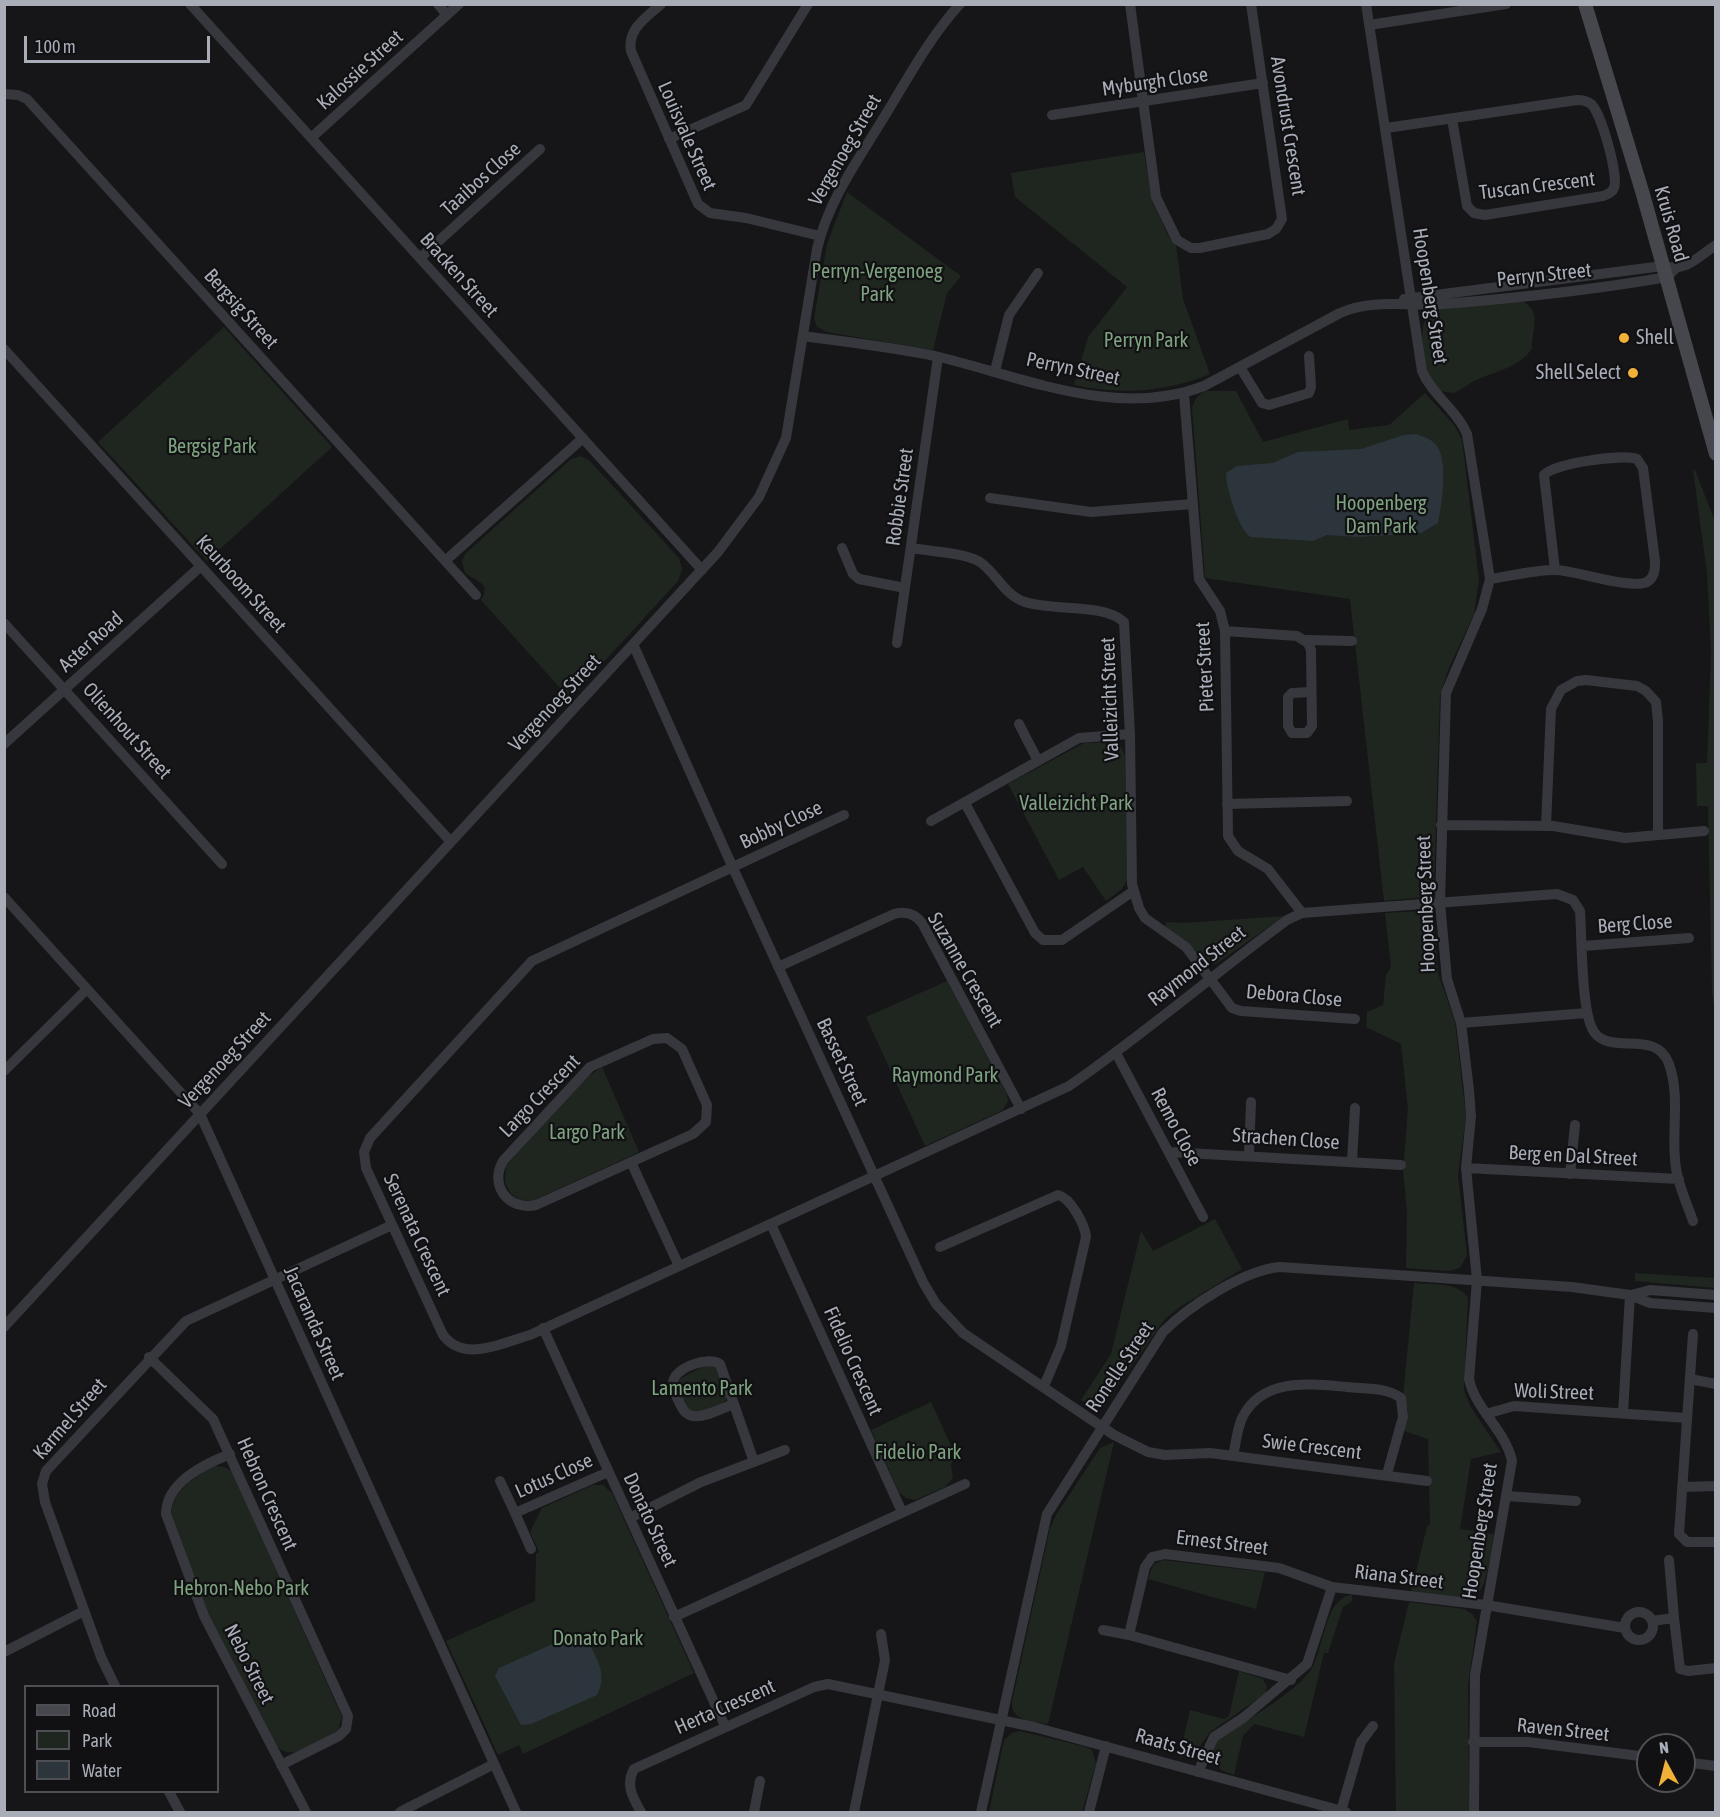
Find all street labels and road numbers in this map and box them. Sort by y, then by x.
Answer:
street label: Kalossie Street [312,25,408,115]
street label: Avondrust Crescent [1265,55,1311,197]
street label: Myburgh Close [1100,63,1210,101]
street label: Louisvale Street [652,78,722,194]
street label: Vergenoeg Street [804,90,886,210]
street label: Taaibos Close [436,137,526,221]
street label: Tuscan Crescent [1478,167,1596,205]
street label: Kruis Road [1649,183,1693,265]
street label: Hoopenberg Street [1407,226,1453,366]
street label: Bracken Street [415,228,503,322]
street label: Perryn Street [1495,258,1593,292]
street label: Bergsig Street [199,264,283,354]
street label: Perryn Street [1024,347,1122,391]
street label: Robbie Street [881,446,919,548]
street label: Keurboom Street [191,530,291,638]
street label: Aster Road [54,607,128,677]
street label: Pieter Street [1191,621,1219,713]
street label: Valleizicht Street [1096,637,1124,761]
street label: Vergenoeg Street [504,649,606,757]
street label: Olienhout Street [77,678,177,784]
street label: Bobby Close [736,795,826,855]
street label: Hoopenberg Street [1412,835,1440,973]
street label: Suzanne Crescent [922,908,1008,1032]
street label: Berg Close [1597,909,1673,939]
street label: Raymond Street [1143,920,1251,1012]
street label: Debora Close [1245,980,1343,1012]
street label: Vergenoeg Street [174,1006,276,1114]
street label: Basset Street [811,1014,873,1110]
street label: Largo Crescent [495,1050,585,1142]
street label: Remo Close [1145,1084,1207,1170]
street label: Strachen Close [1232,1123,1340,1155]
street label: Berg en Dal Street [1508,1141,1638,1171]
street label: Serenata Crescent [378,1170,456,1300]
street label: Jacaranda Street [278,1262,350,1384]
street label: Fidelio Crescent [818,1303,888,1419]
street label: Ronelle Street [1081,1317,1159,1417]
street label: Karmel Street [28,1373,112,1465]
street label: Woli Street [1514,1379,1594,1405]
street label: Swie Crescent [1261,1429,1363,1465]
street label: Hebron Crescent [231,1434,303,1554]
street label: Lotus Close [512,1448,596,1504]
street label: Hoopenberg Street [1457,1461,1503,1601]
street label: Donato Street [618,1469,682,1571]
street label: Ernest Street [1175,1525,1269,1561]
street label: Riana Street [1353,1560,1445,1594]
street label: Nebo Street [219,1620,279,1708]
street label: Herta Crescent [671,1674,779,1740]
street label: Raven Street [1516,1713,1610,1747]
street label: Raats Street [1132,1723,1224,1771]

